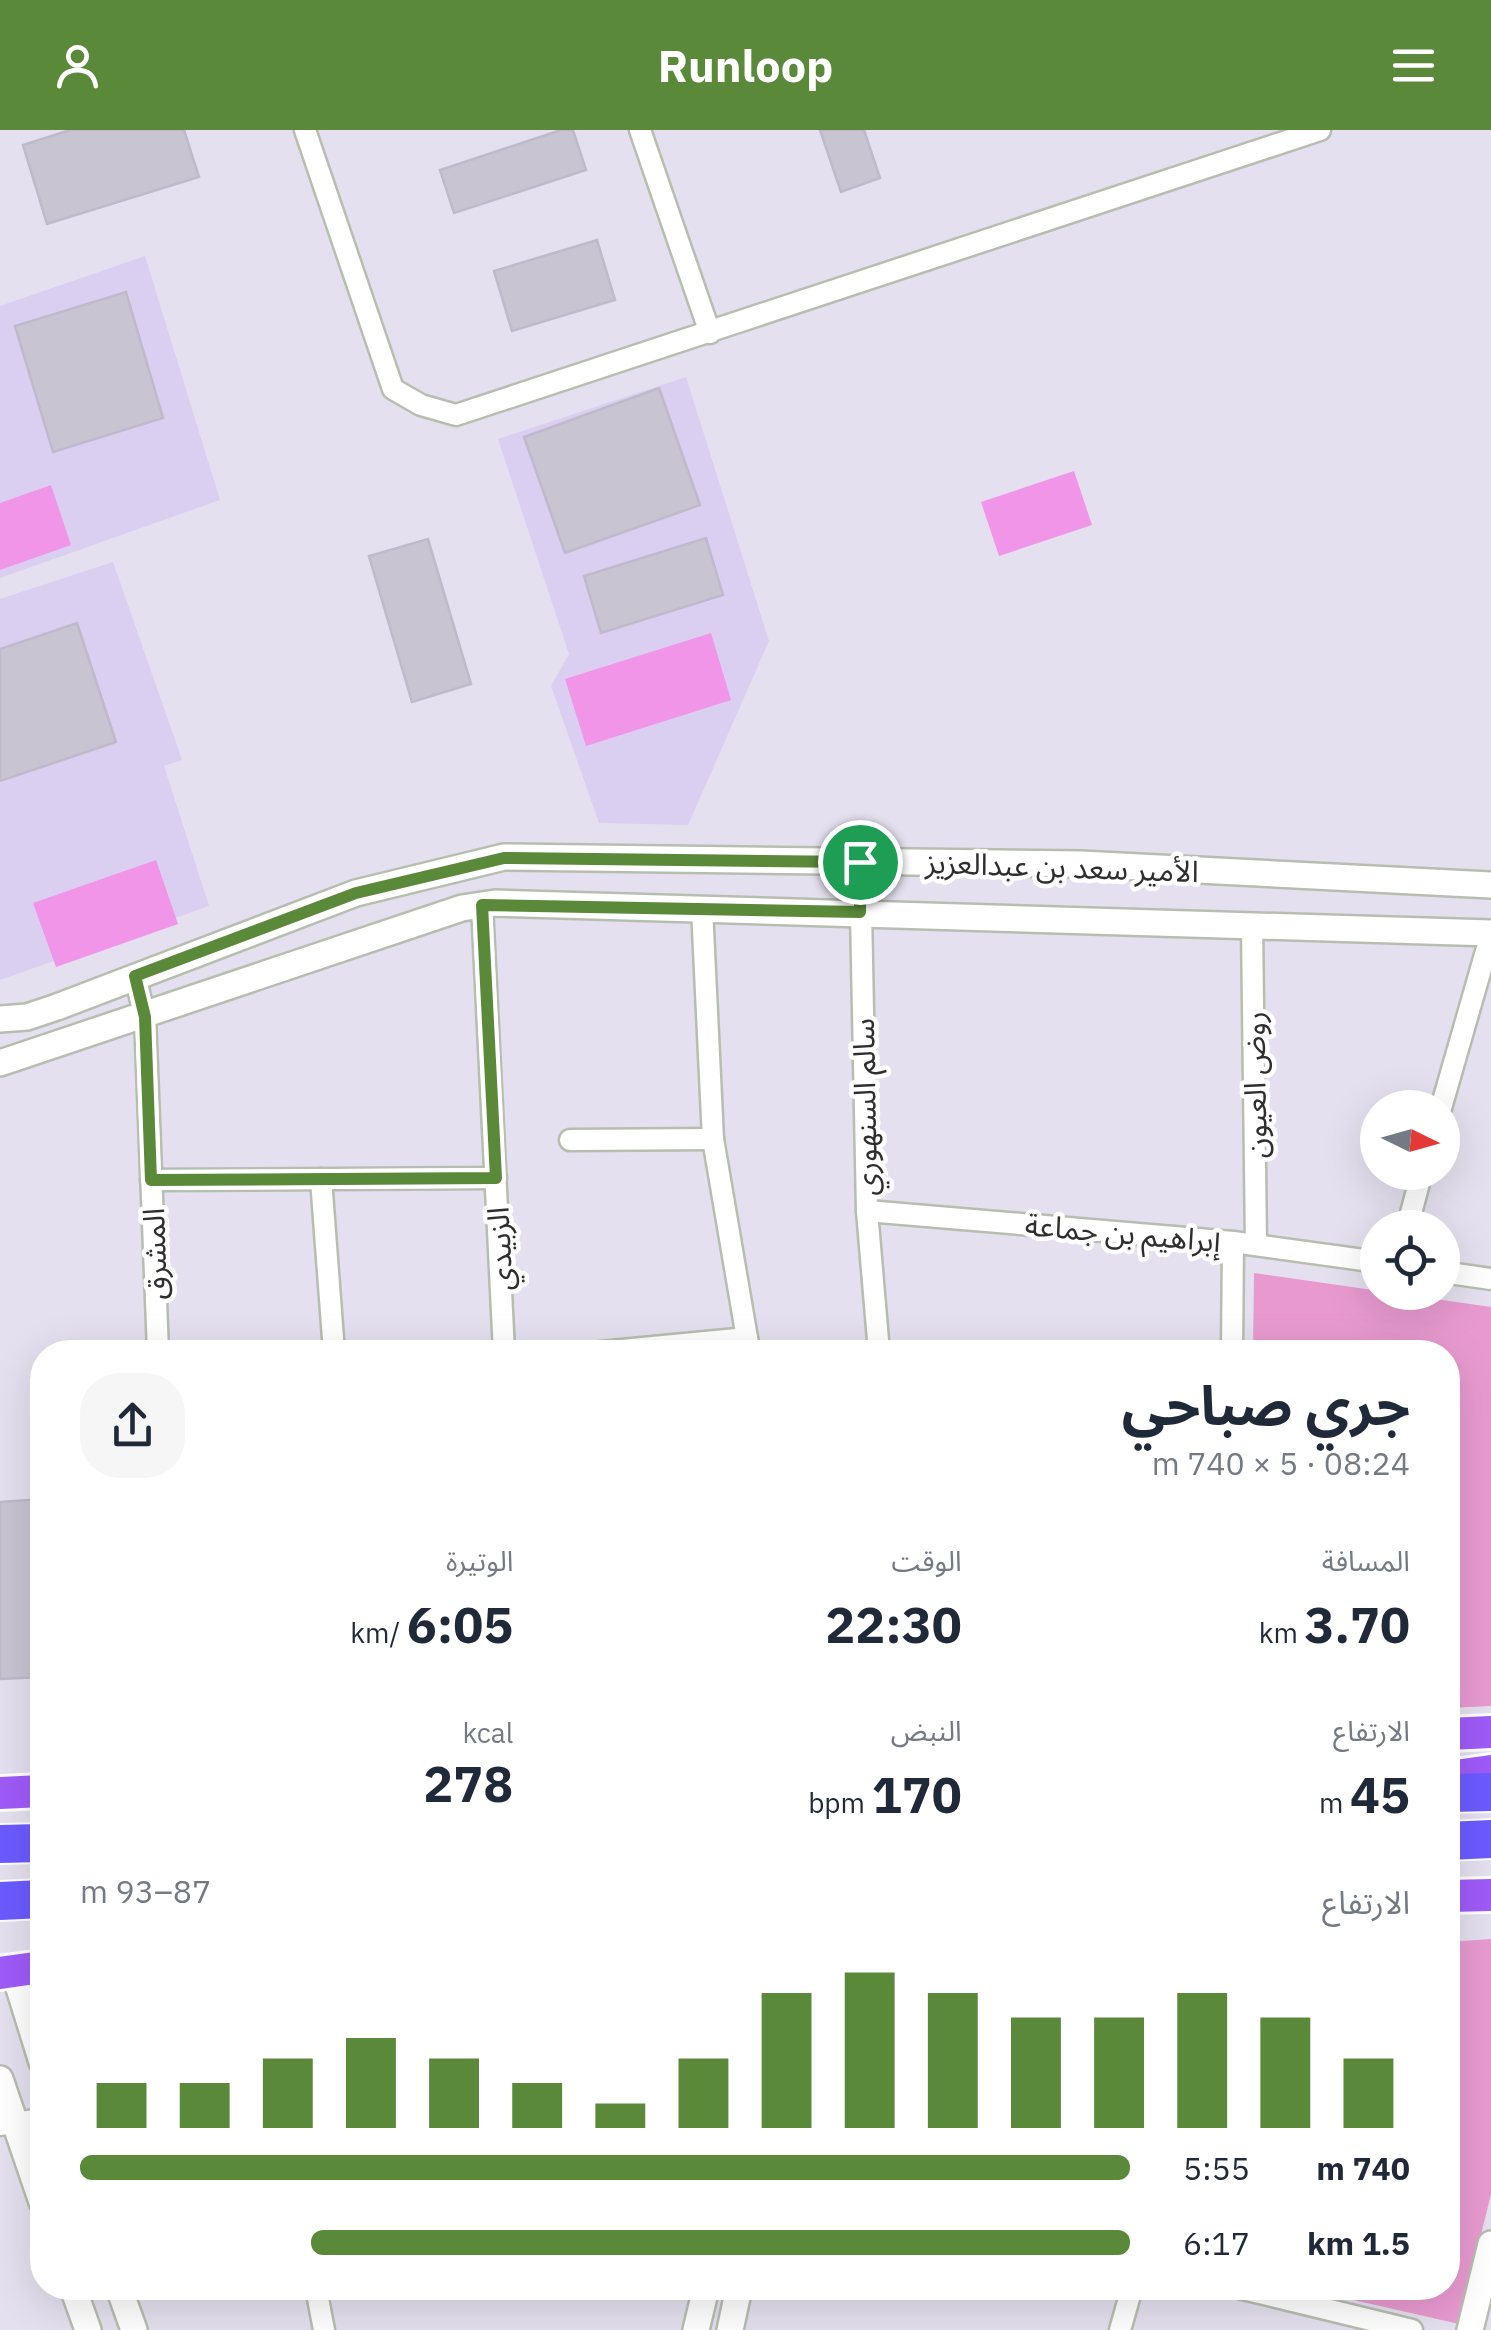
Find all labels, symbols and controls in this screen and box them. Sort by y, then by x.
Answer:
text: Runloop [658,36,833,94]
icon: person [50,38,105,93]
icon: menu [1386,38,1441,93]
pin [818,820,903,905]
icon: arrive [833,835,888,890]
street label: الأمير سعد بن عبدالعزيز [924,842,1199,890]
street label: روض العيون [1233,1011,1275,1159]
street label: سالم السنهوري [843,1018,890,1196]
north arrow [1360,1090,1460,1190]
map controls [1360,1090,1460,1310]
street label: إبراهيم بن جماعة [1023,1204,1223,1265]
street label: الزبيدي [477,1206,526,1292]
street label: المشرق [133,1207,175,1301]
button: locate [1360,1210,1460,1310]
text: جري صباحي [1122,1369,1410,1440]
button: share [80,1373,185,1478]
text: 08:24 · 5 × 740 m [1152,1442,1410,1484]
text: الوتيرة [446,1542,513,1579]
text: الوقت [891,1542,962,1579]
text: المسافة [1322,1542,1410,1579]
text: 6:05 [407,1592,513,1657]
text: 22:30 [825,1592,962,1657]
text: 3.70 [1305,1592,1410,1657]
text: /km [350,1614,407,1651]
text: km [1259,1614,1305,1651]
text: النبض [891,1712,962,1749]
text: الارتفاع [1333,1712,1410,1749]
text: kcal [462,1714,513,1751]
text: 278 [423,1751,513,1816]
text: 170 [872,1762,962,1827]
text: 45 [1350,1762,1410,1827]
text: bpm [808,1784,872,1821]
text: m [1319,1784,1350,1821]
text: 87–93 m [80,1870,211,1912]
text: الارتفاع [1322,1881,1410,1923]
text: 5:55 [1183,2147,1250,2189]
text: 740 m [1316,2147,1410,2189]
text: 6:17 [1183,2222,1250,2264]
text: 1.5 km [1307,2222,1410,2264]

